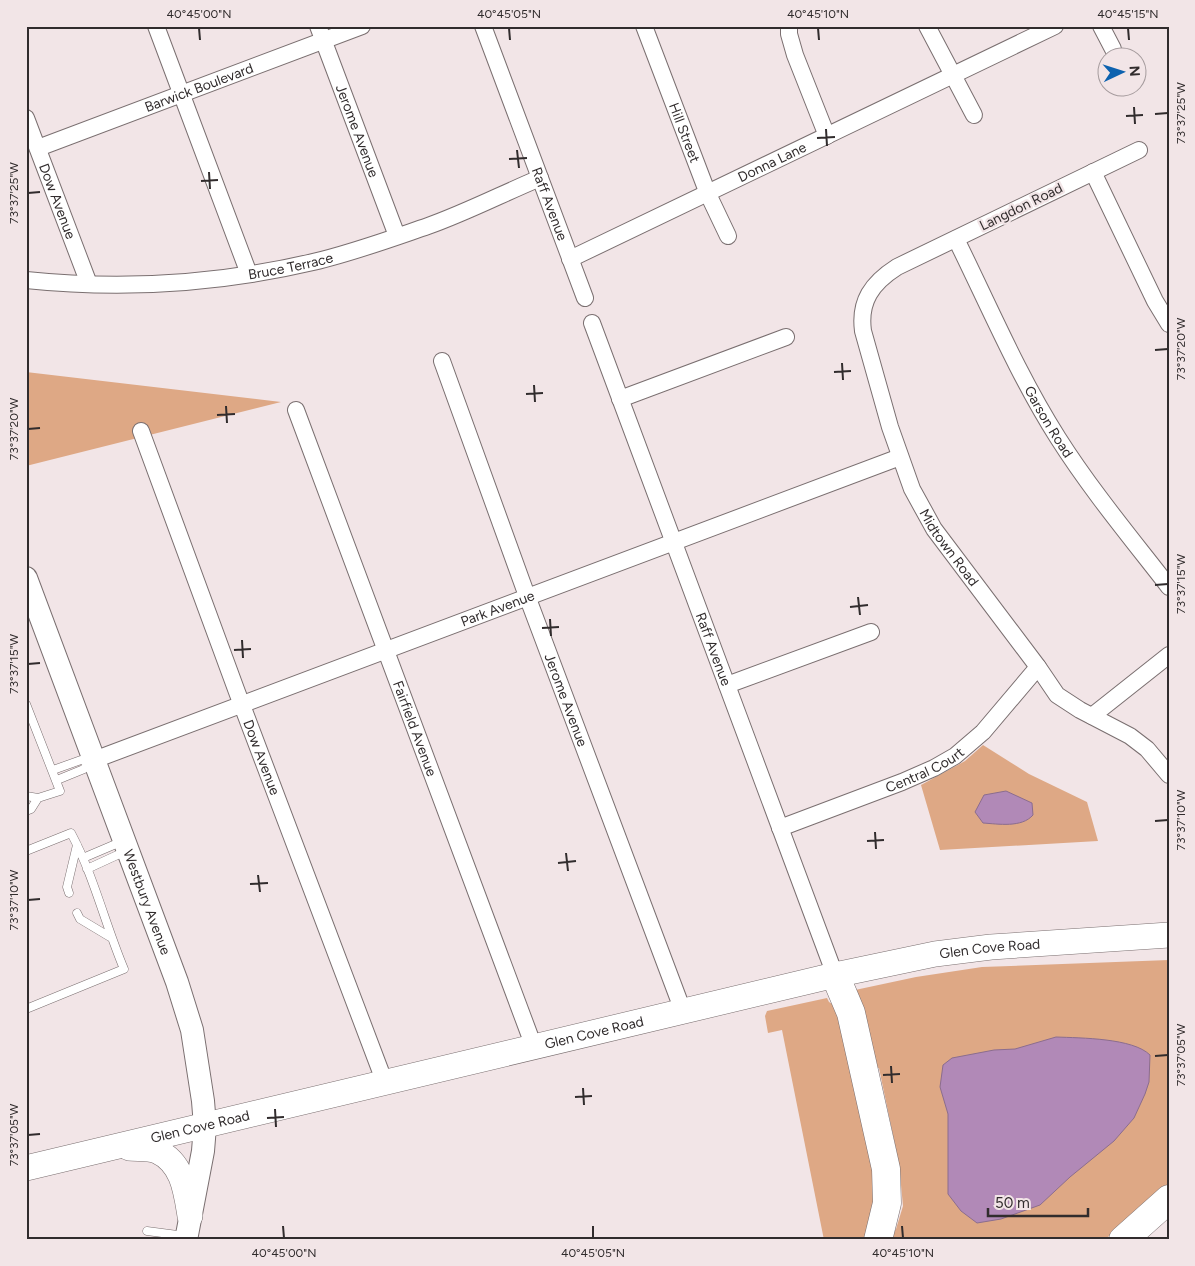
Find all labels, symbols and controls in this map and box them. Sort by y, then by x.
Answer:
text: 40°45'00"N [167,7,231,21]
text: 40°45'05"N [477,7,541,21]
text: 40°45'10"N [787,7,849,21]
text: 40°45'15"N [1097,7,1159,21]
north arrow [1098,48,1148,98]
street label: Barwick Boulevard [142,59,256,116]
text: N [1126,65,1143,77]
street label: Jerome Avenue [332,82,383,180]
text: 73°37'25"W [1174,82,1188,144]
street label: Hill Street [665,100,704,165]
street label: Donna Lane [735,138,809,186]
street label: Dow Avenue [36,161,80,242]
text: 73°37'25"W [7,162,21,224]
street label: Raff Avenue [528,165,571,243]
street label: Langdon Road [977,180,1065,234]
street label: Bruce Terrace [247,249,335,283]
text: 73°37'20"W [1174,317,1188,380]
street label: Garson Road [1021,383,1077,461]
text: 73°37'20"W [7,397,21,460]
street label: Midtown Road [916,506,982,589]
text: 73°37'15"W [1174,554,1188,614]
street label: Park Avenue [458,587,537,630]
street label: Raff Avenue [692,610,735,689]
text: 73°37'15"W [7,634,21,694]
street label: Jerome Avenue [541,651,591,749]
street label: Fairfield Avenue [389,678,441,779]
street label: Dow Avenue [240,717,284,798]
street label: Central Court [883,744,968,796]
text: 73°37'10"W [1174,789,1188,850]
street label: Westbury Avenue [120,847,175,958]
text: 73°37'10"W [7,869,21,930]
street label: Glen Cove Road [938,935,1041,962]
street label: Glen Cove Road [543,1012,645,1052]
text: 73°37'05"W [1174,1023,1188,1086]
text: 73°37'05"W [7,1103,21,1166]
street label: Glen Cove Road [149,1106,251,1146]
scale bar [988,1186,1088,1218]
text: 50 m [995,1194,1030,1212]
text: 40°45'00"N [252,1246,316,1260]
text: 40°45'05"N [561,1246,625,1260]
text: 40°45'10"N [872,1246,934,1260]

